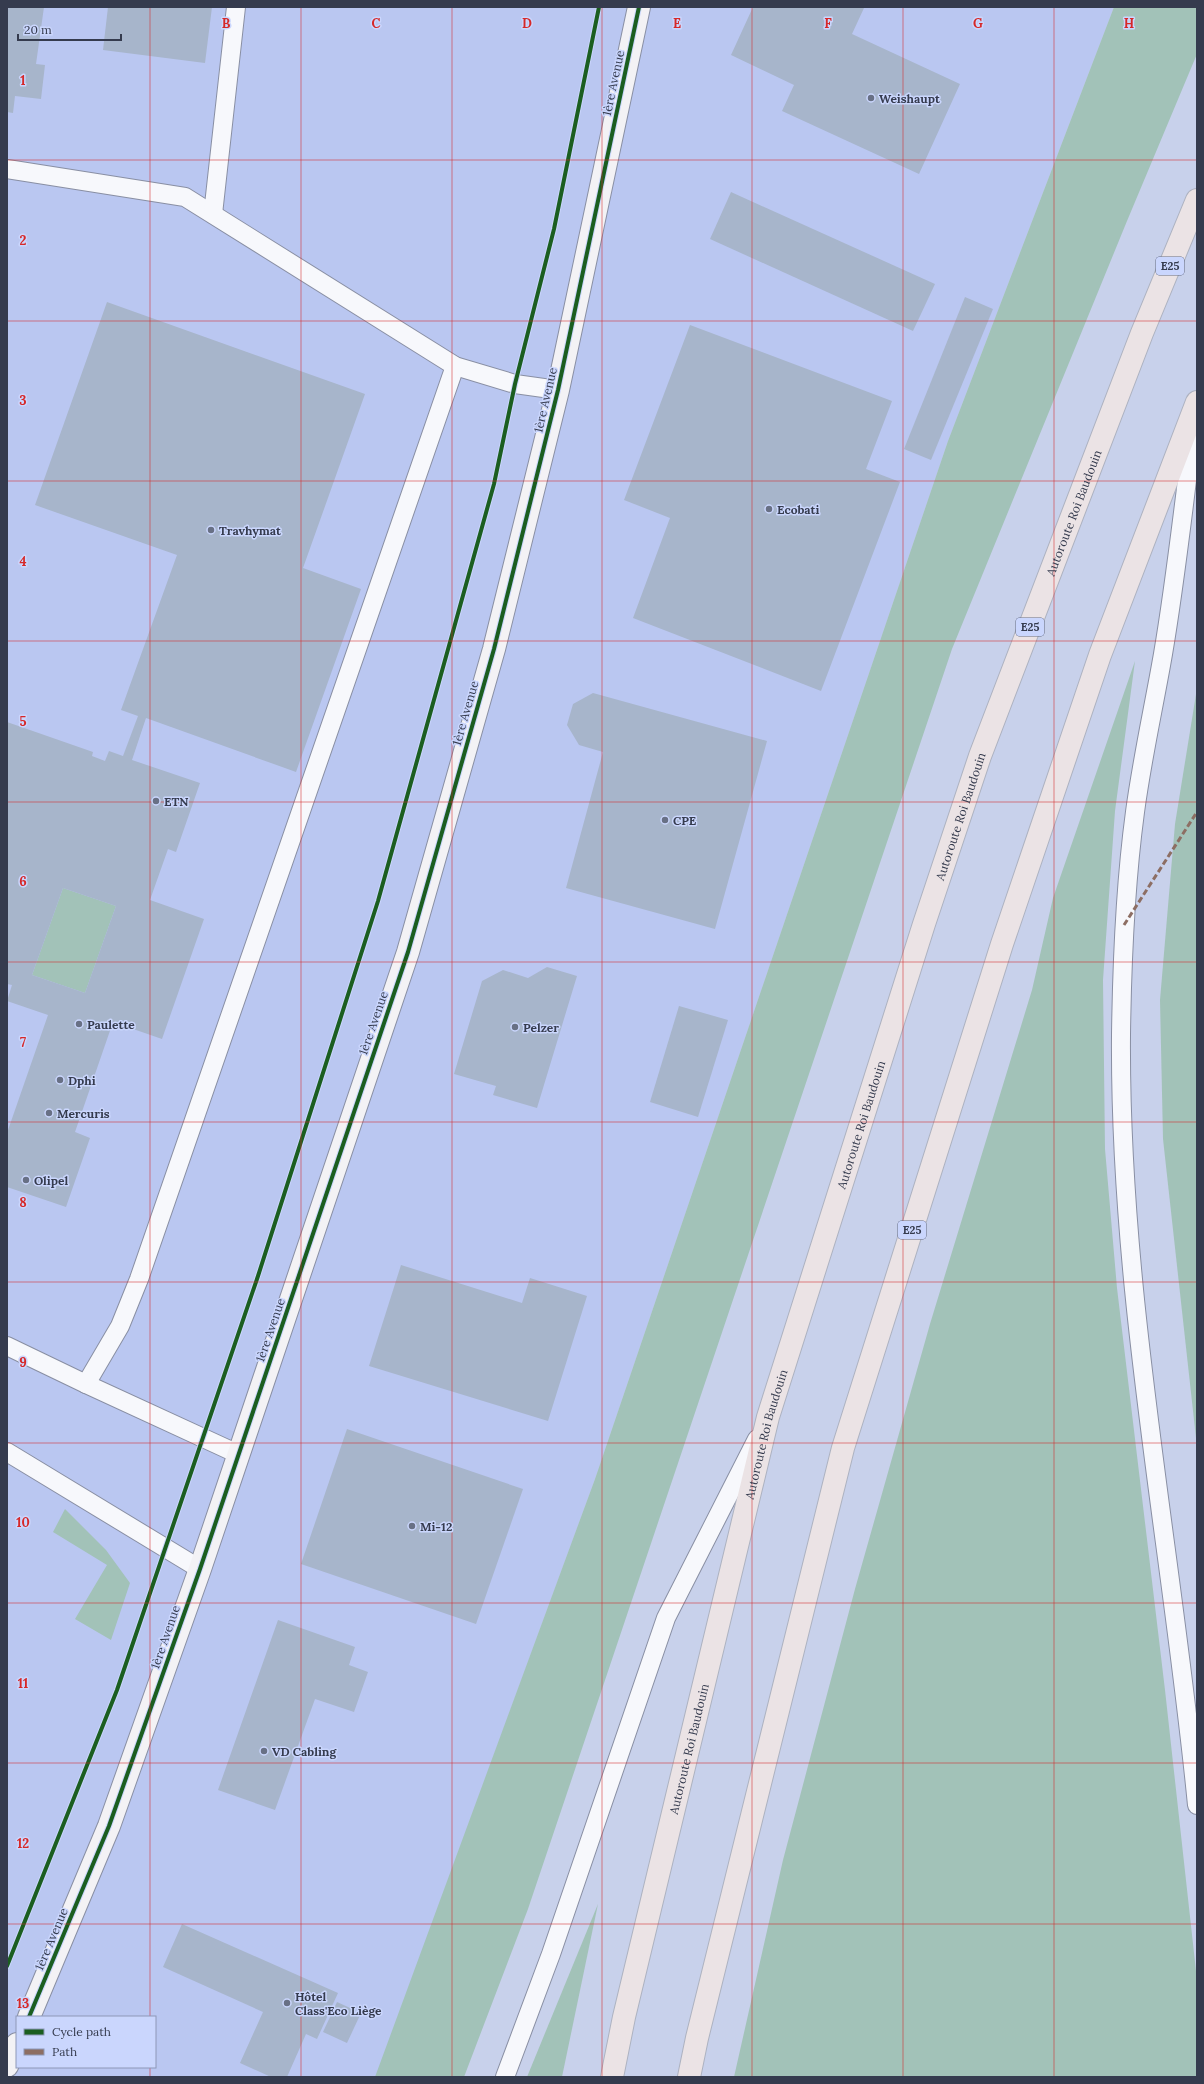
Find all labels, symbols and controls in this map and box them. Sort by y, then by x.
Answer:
text: B [222,15,231,32]
text: C [372,15,381,32]
text: D [522,15,532,32]
text: E [673,15,681,32]
text: F [824,15,832,32]
text: G [973,15,983,32]
text: H [1124,15,1134,32]
scale bar [18,16,121,42]
text: 20 m [24,22,52,37]
street label: 1ère Avenue [599,48,627,117]
text: 1 [20,72,26,89]
place label: Weishaupt [879,91,941,106]
marker: Weishaupt [866,93,876,103]
text: 2 [20,232,27,249]
road number: E25 [1156,257,1184,275]
street label: 1ère Avenue [530,365,560,434]
text: 3 [19,392,27,409]
street label: Autoroute Roi Baudouin [1042,447,1104,579]
place label: Ecobati [777,502,819,517]
marker: Ecobati [764,504,774,514]
place label: Travhymat [219,523,282,538]
marker: Travhymat [206,525,216,535]
text: 4 [19,553,27,570]
road number: E25 [1016,618,1044,636]
street label: 1ère Avenue [449,679,481,747]
text: 5 [19,713,27,730]
street label: Autoroute Roi Baudouin [931,750,988,883]
place label: ETN [164,794,189,809]
marker: ETN [151,796,161,806]
place label: CPE [673,813,696,828]
marker: CPE [660,815,670,825]
text: 6 [19,873,27,890]
street label: 1ère Avenue [355,989,391,1057]
place label: Paulette [87,1017,135,1032]
marker: Paulette [74,1019,84,1029]
place label: Pelzer [523,1020,559,1035]
marker: Pelzer [510,1022,520,1032]
text: 7 [20,1034,26,1051]
street label: Autoroute Roi Baudouin [833,1058,888,1192]
place label: Dphi [68,1073,96,1088]
marker: Dphi [55,1075,65,1085]
place label: Mercuris [57,1106,110,1121]
marker: Mercuris [44,1108,54,1118]
place label: Olipel [34,1173,68,1188]
marker: Olipel [21,1175,31,1185]
text: 8 [19,1194,27,1211]
road number: E25 [898,1221,926,1239]
street label: 1ère Avenue [252,1296,288,1364]
text: 9 [19,1354,27,1371]
street label: Autoroute Roi Baudouin [741,1367,790,1502]
text: 10 [16,1514,30,1531]
place label: Mi-12 [420,1519,452,1534]
marker: Mi-12 [407,1521,417,1531]
street label: 1ère Avenue [147,1603,183,1671]
text: 11 [18,1675,28,1692]
street label: Autoroute Roi Baudouin [665,1682,711,1817]
place label: VD Cabling [272,1744,337,1759]
marker: VD Cabling [259,1746,269,1756]
text: 12 [17,1835,29,1852]
street label: 1ère Avenue [31,1905,71,1972]
place label: Hôtel Class'Eco Liège [295,1989,382,2018]
text: 13 [17,1995,29,2012]
marker: Hôtel Class'Eco Liège [282,1998,292,2008]
legend [16,2016,156,2068]
text: Cycle path [52,2024,111,2039]
text: Path [52,2044,77,2059]

